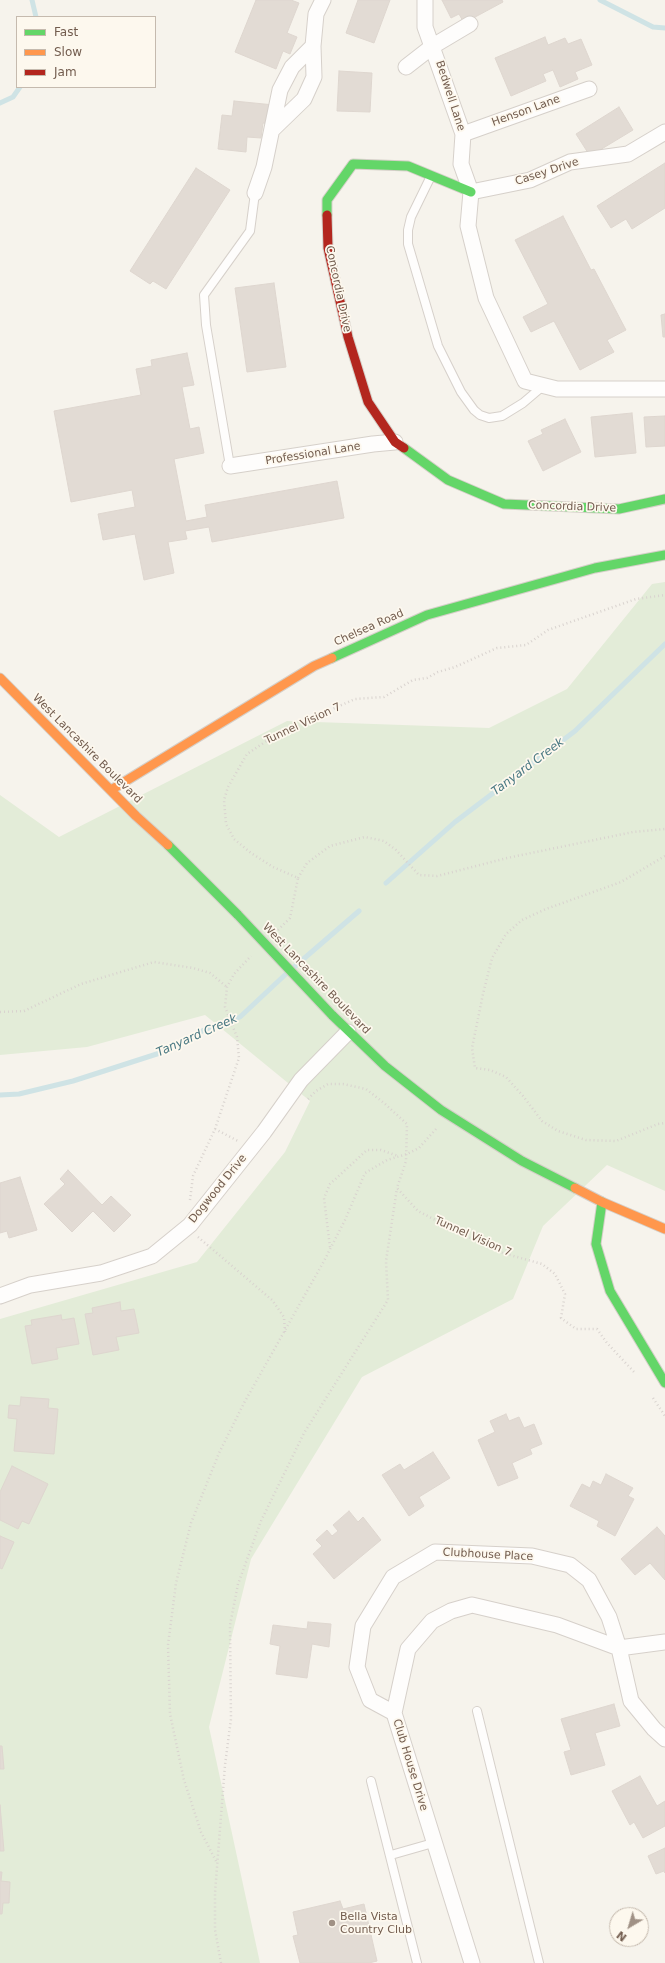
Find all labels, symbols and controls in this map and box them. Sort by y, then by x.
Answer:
legend [16,16,156,88]
text: Fast [54,25,78,39]
text: Slow [54,45,82,59]
street label: Bedwell Lane [432,59,468,133]
text: Jam [54,65,77,79]
street label: Henson Lane [490,93,562,129]
street label: Casey Drive [513,155,581,189]
street label: Concordia Drive [322,245,354,333]
street label: Professional Lane [264,440,362,468]
street label: Concordia Drive [528,499,616,515]
street label: Chelsea Road [332,607,406,649]
street label: West Lancashire Boulevard [30,692,144,806]
street label: Tunnel Vision 7 [263,701,343,747]
water label: Tanyard Creek [489,735,567,799]
street label: West Lancashire Boulevard [259,921,373,1037]
water label: Tanyard Creek [154,1012,240,1060]
street label: Dogwood Drive [186,1152,250,1226]
street label: Tunnel Vision 7 [433,1214,513,1260]
street label: Clubhouse Place [442,1546,534,1564]
street label: Club House Drive [390,1717,430,1813]
north arrow [609,1907,649,1947]
place label: Bella Vista Country Club [340,1910,412,1936]
marker: Bella Vista Country Club [327,1918,337,1928]
text: N [614,1928,630,1944]

